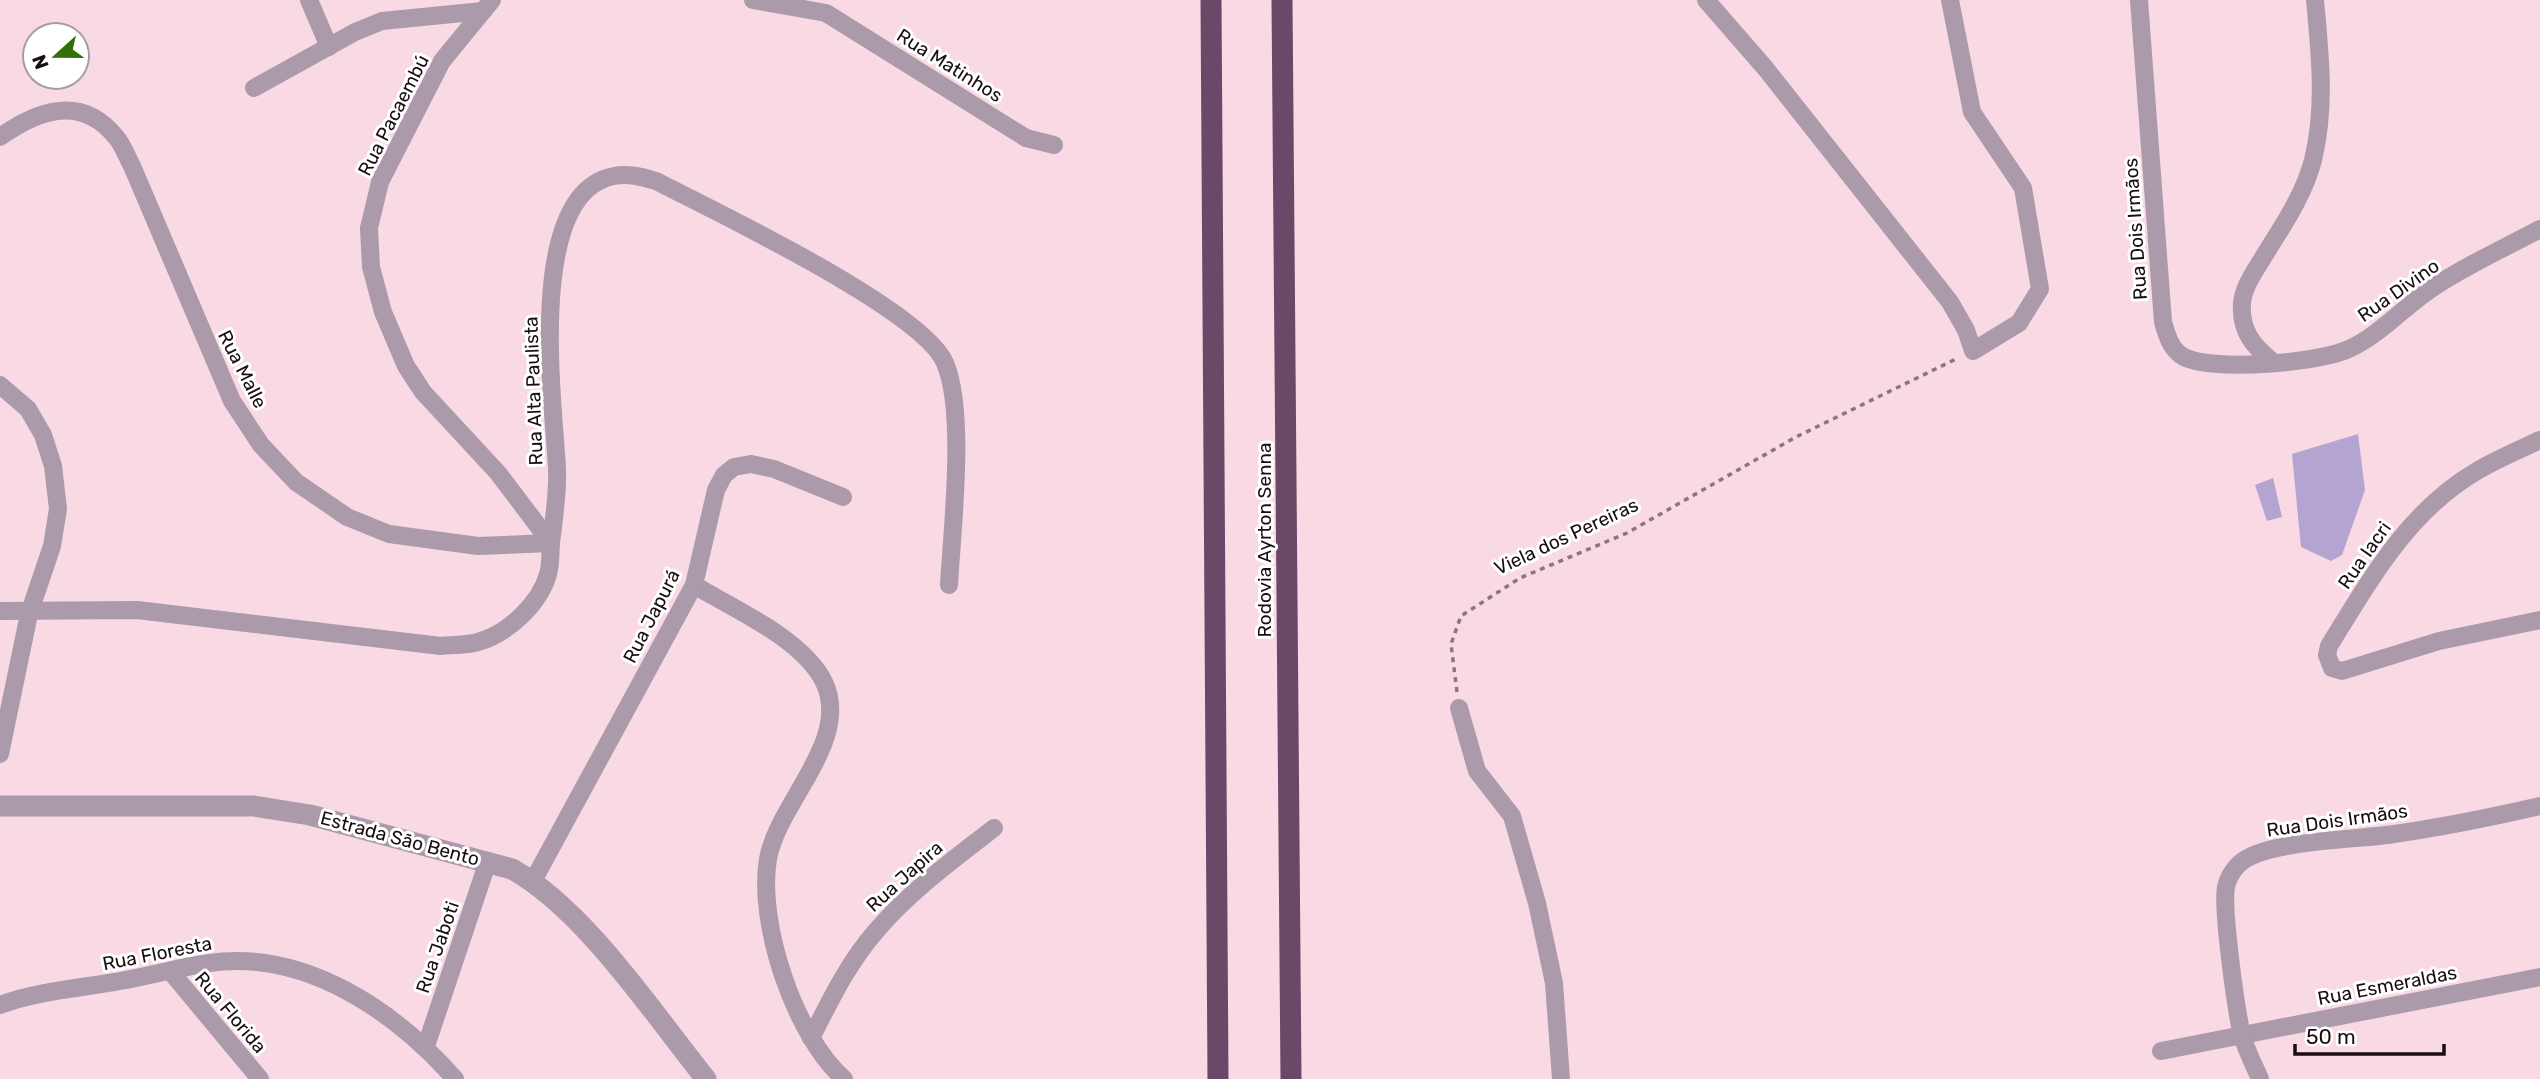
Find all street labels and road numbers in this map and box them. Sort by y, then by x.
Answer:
street label: Rua Matinhos [893,24,1007,107]
street label: Rua Pacaembú [353,51,434,180]
street label: Rua Dois Irmãos [2119,157,2152,301]
street label: Rua Divino [2353,254,2443,327]
street label: Rua Alta Paulista [519,316,548,466]
street label: Rua Malle [213,326,272,412]
street label: Rodovia Ayrton Senna [1253,442,1276,638]
street label: Viela dos Pereiras [1491,493,1642,580]
street label: Rua Iacri [2333,517,2396,593]
street label: Rua Japurá [618,566,685,667]
street label: Rua Dois Irmãos [2265,799,2409,842]
street label: Estrada São Bento [318,806,482,871]
street label: Rua Japira [861,836,947,917]
street label: Rua Jaboti [411,898,464,996]
street label: Rua Floresta [100,932,214,975]
street label: Rua Esmeraldas [2315,961,2459,1010]
street label: Rua Florida [190,967,271,1058]

